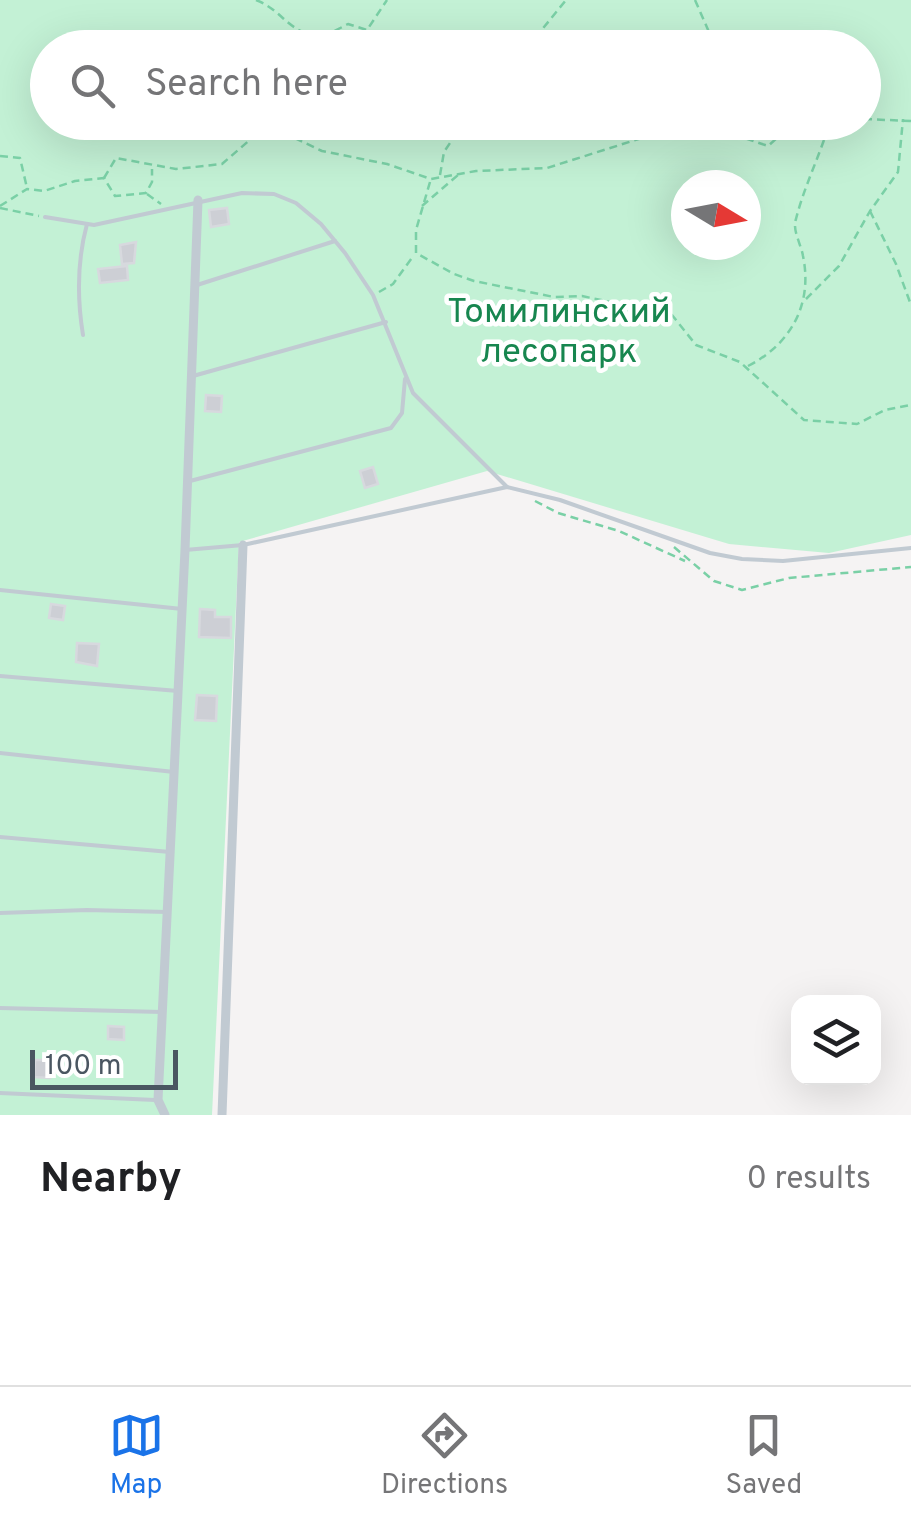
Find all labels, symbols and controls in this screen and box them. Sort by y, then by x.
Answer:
search box [30,30,881,140]
icon: search [65,58,120,113]
text: Search here [145,61,348,110]
north arrow [671,170,761,260]
park label: Томилинский лесопарк [447,291,671,375]
map controls [791,995,881,1085]
button: layers [791,995,881,1085]
scale bar [30,1045,178,1090]
text: 100 m [45,1049,121,1085]
text: Nearby [40,1154,182,1207]
text: 0 results [746,1160,871,1200]
tab: Map [109,1408,164,1504]
tab: Directions [381,1408,508,1504]
tab: Saved [725,1408,802,1504]

